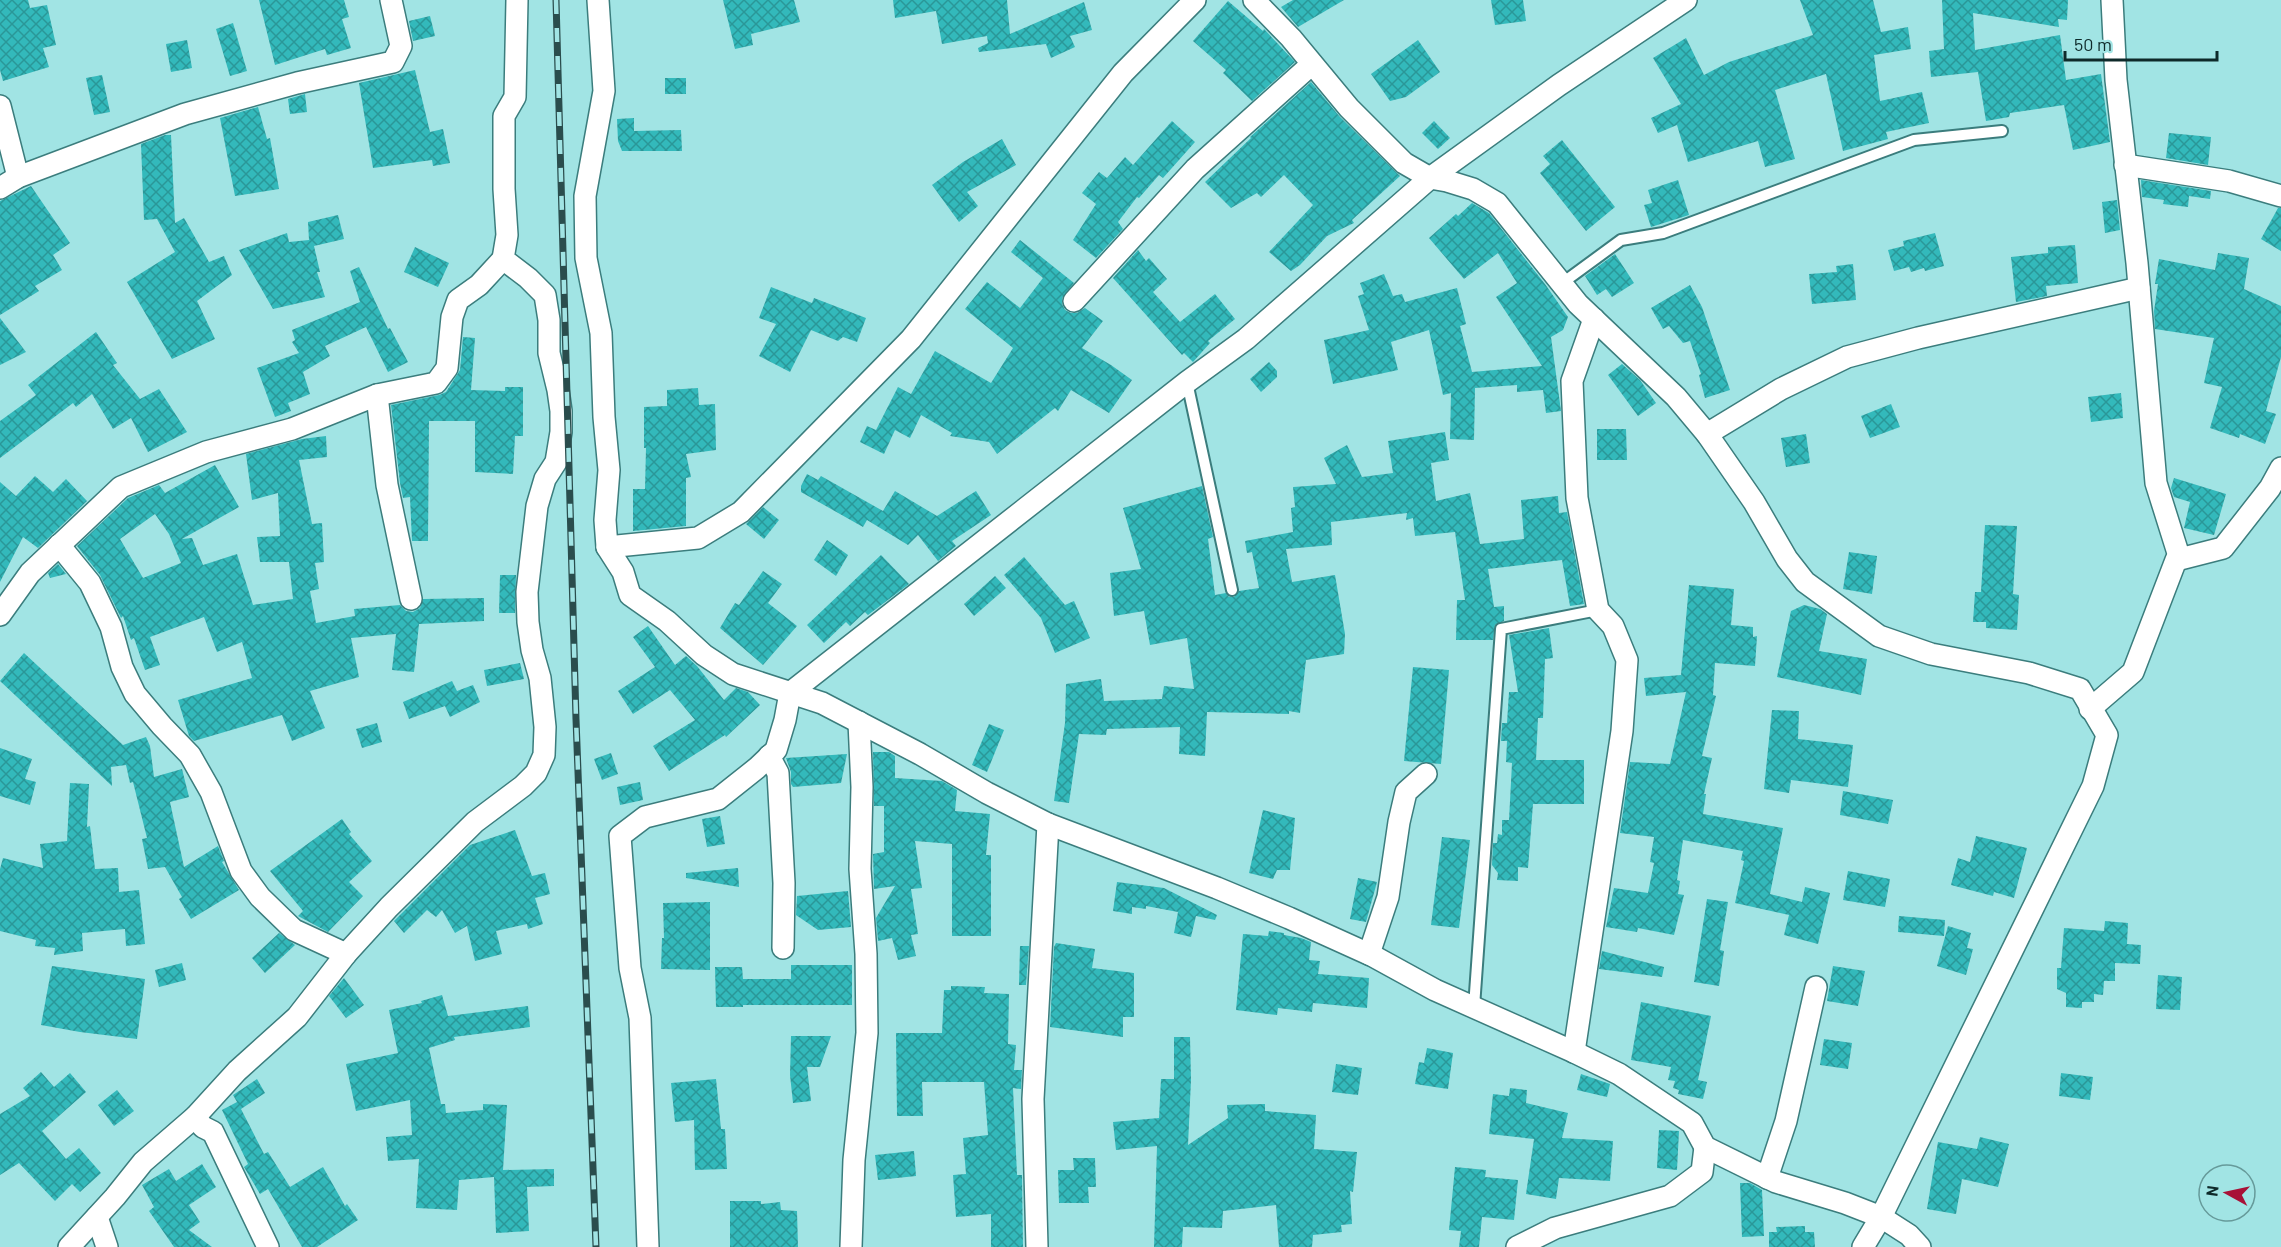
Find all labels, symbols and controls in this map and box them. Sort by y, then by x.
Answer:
scale bar [2065,24,2216,62]
text: 50 m [2074,33,2112,55]
north arrow [2197,1163,2257,1223]
text: N [2202,1184,2222,1197]

